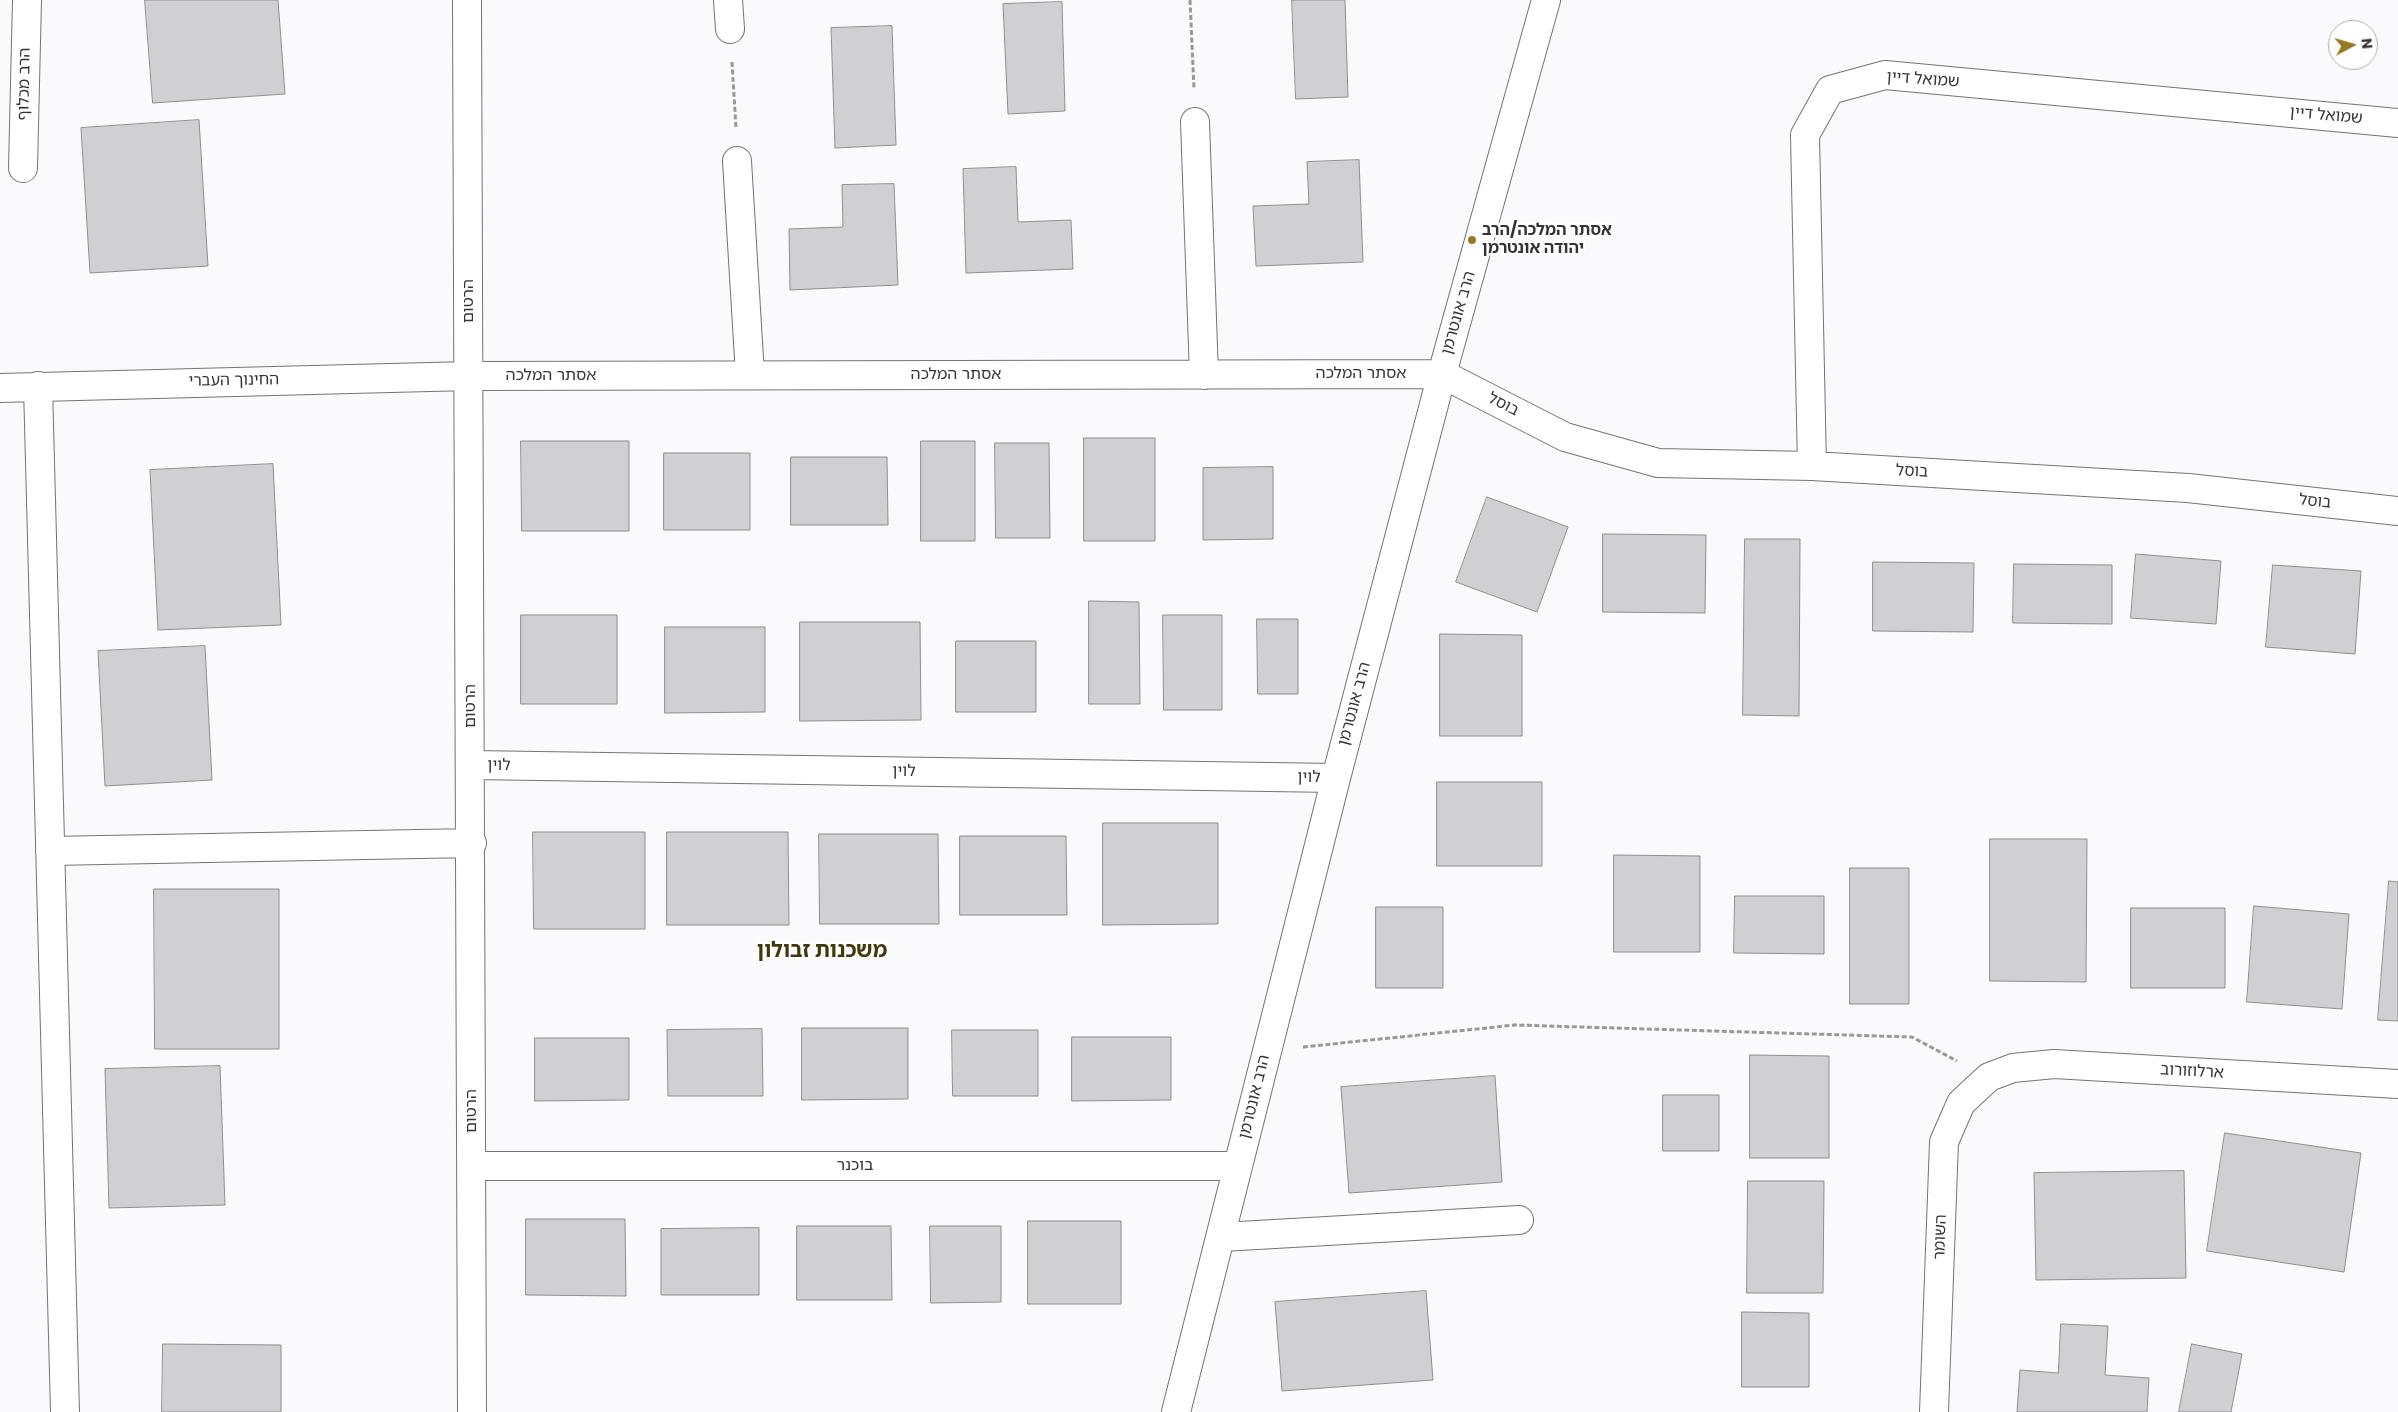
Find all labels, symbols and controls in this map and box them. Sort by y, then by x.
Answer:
north arrow [2328,20,2378,70]
text: N [2356,37,2377,50]
street label: הרב מכלוף [15,47,35,121]
street label: שמואל דיין [1886,68,1960,92]
street label: שמואל דיין [2289,103,2363,129]
place label: אסתר המלכה/הרב יהודה אונטרמן [1482,221,1612,259]
marker: אסתר המלכה/הרב יהודה אונטרמן [1466,234,1478,246]
street label: הרב אונטרמן [1438,269,1480,357]
street label: הרטום [459,279,479,323]
street label: אסתר המלכה [1316,364,1406,384]
street label: אסתר המלכה [911,365,1001,385]
street label: אסתר המלכה [506,366,596,386]
street label: החינוך העברי [189,371,279,391]
street label: בוסל [1484,389,1522,421]
street label: בוסל [1895,462,1929,482]
street label: בוסל [2298,491,2332,513]
street label: הרב אונטרמן [1335,660,1375,748]
street label: הרטום [461,684,481,728]
street label: לוין [487,756,511,776]
street label: לוין [892,762,916,782]
street label: לוין [1297,768,1321,788]
district label: משכנות זבולון [757,939,887,965]
street label: הרב אונטרמן [1235,1053,1275,1141]
street label: ארלוזורוב [2160,1061,2224,1083]
street label: הרטום [462,1089,482,1133]
street label: בוכנר [837,1156,873,1176]
street label: השומר [1931,1214,1951,1260]

